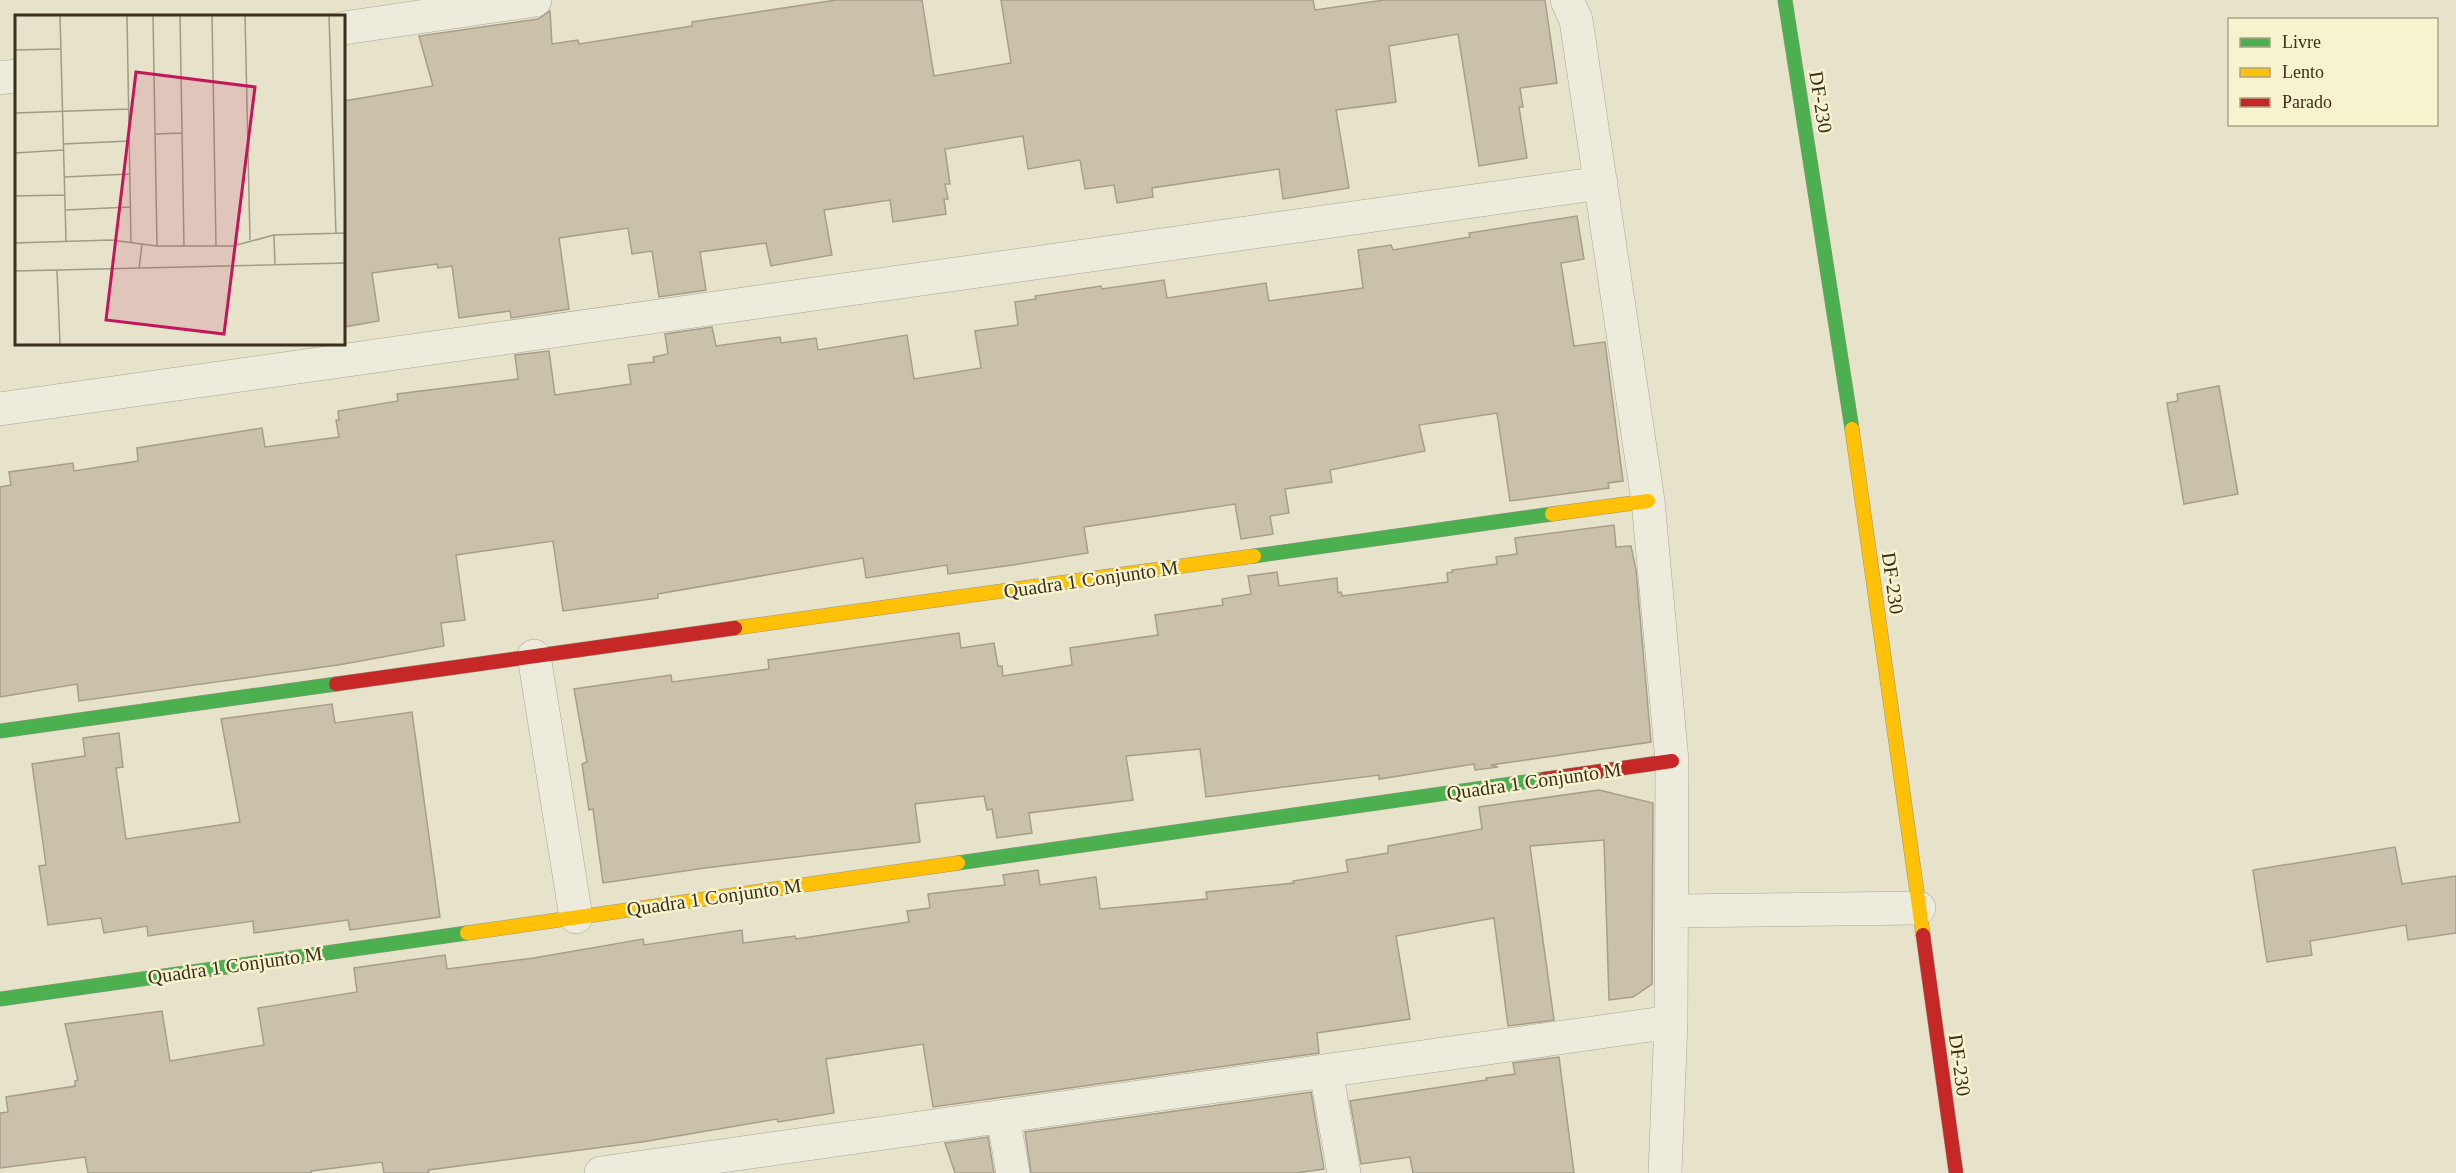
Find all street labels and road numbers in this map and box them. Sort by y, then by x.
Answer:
street label: DF-230 [1805,70,1837,134]
street label: DF-230 [1878,551,1908,615]
street label: Quadra 1 Conjunto M [1002,556,1180,603]
street label: Quadra 1 Conjunto M [1445,758,1623,805]
street label: Quadra 1 Conjunto M [625,874,803,921]
street label: Quadra 1 Conjunto M [146,942,324,989]
street label: DF-230 [1945,1033,1975,1097]

